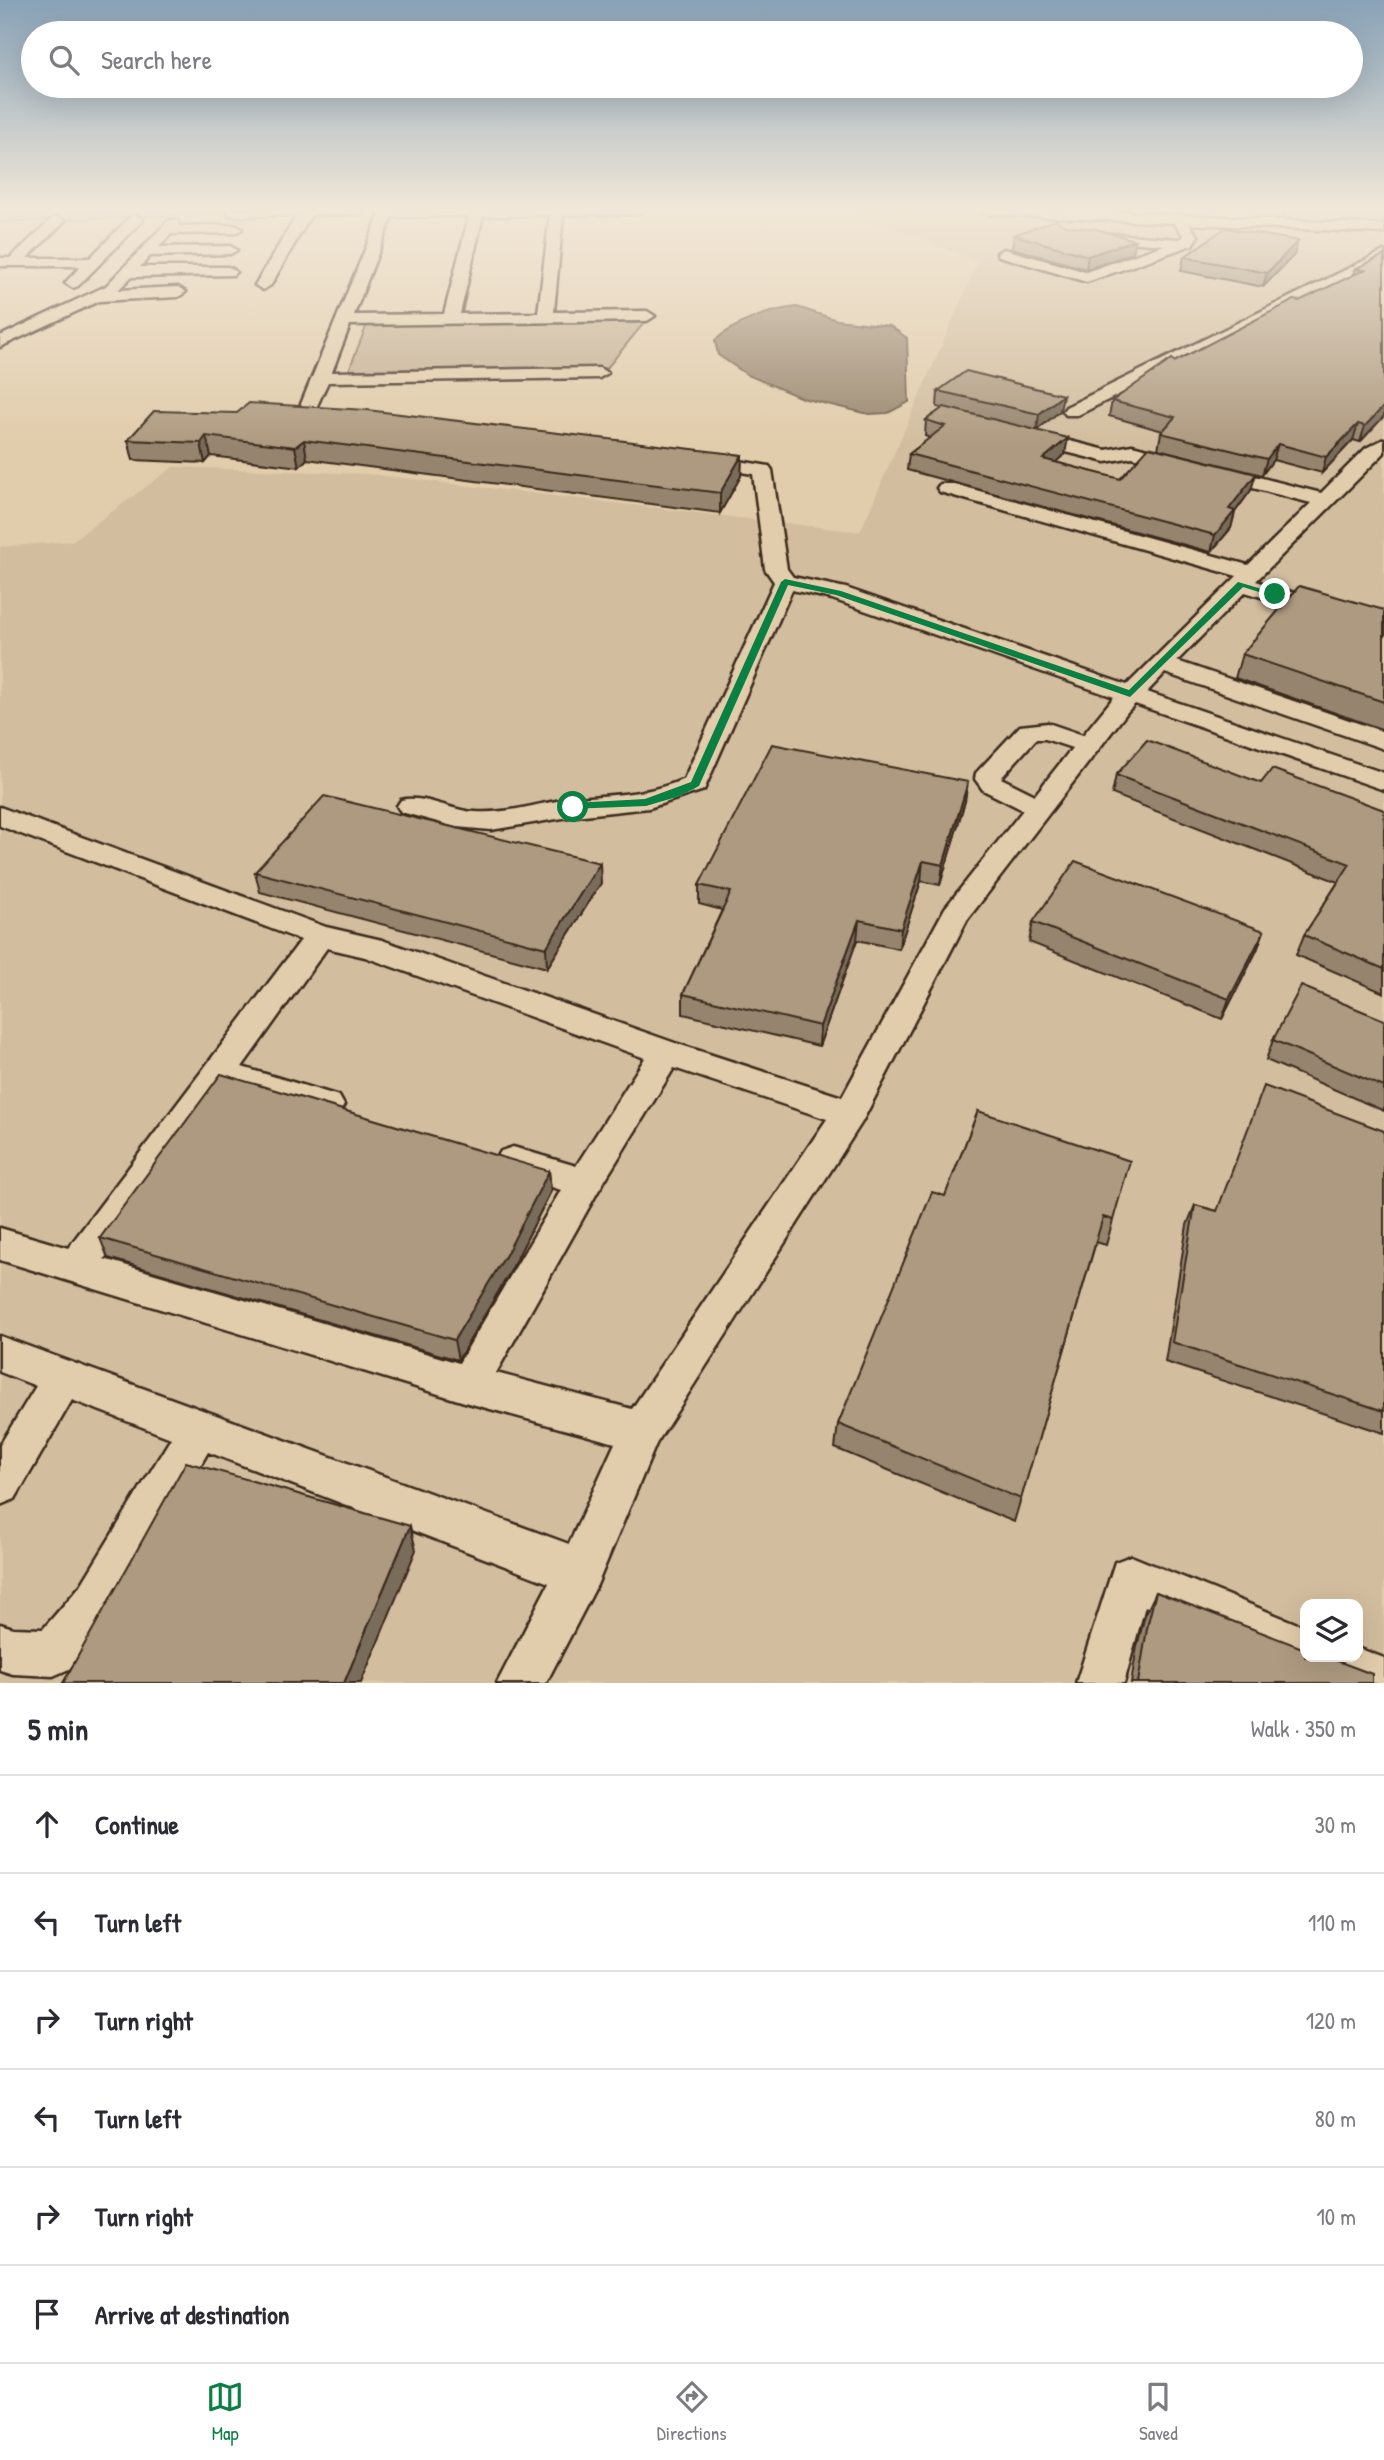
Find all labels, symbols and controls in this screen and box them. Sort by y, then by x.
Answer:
search box [21,21,1363,98]
icon: search [45,41,83,79]
text: Search here [101,42,212,77]
route end [1259,578,1290,609]
route start [557,791,588,822]
map controls [1300,1599,1363,1662]
button: layers [1300,1599,1363,1662]
text: 5 min [28,1709,88,1749]
text: Walk · 350 m [1251,1713,1356,1744]
icon: ahead [28,1805,66,1843]
text: Continue [95,1807,179,1842]
text: 30 m [1314,1809,1356,1840]
icon: left [28,1903,66,1941]
text: Turn left [95,1905,181,1940]
text: 110 m [1308,1907,1356,1938]
icon: right [28,2001,66,2039]
text: Turn right [95,2003,193,2038]
text: 120 m [1306,2005,1356,2036]
icon: left [28,2099,66,2137]
text: Turn left [95,2101,181,2136]
text: 80 m [1315,2103,1356,2134]
icon: right [28,2197,66,2235]
text: Turn right [95,2199,193,2234]
text: 10 m [1316,2201,1356,2232]
icon: arrive [28,2295,66,2333]
text: Arrive at destination [95,2297,290,2332]
tab: Map [206,2378,244,2446]
tab: Directions [657,2378,727,2446]
tab: Saved [1139,2378,1178,2446]

